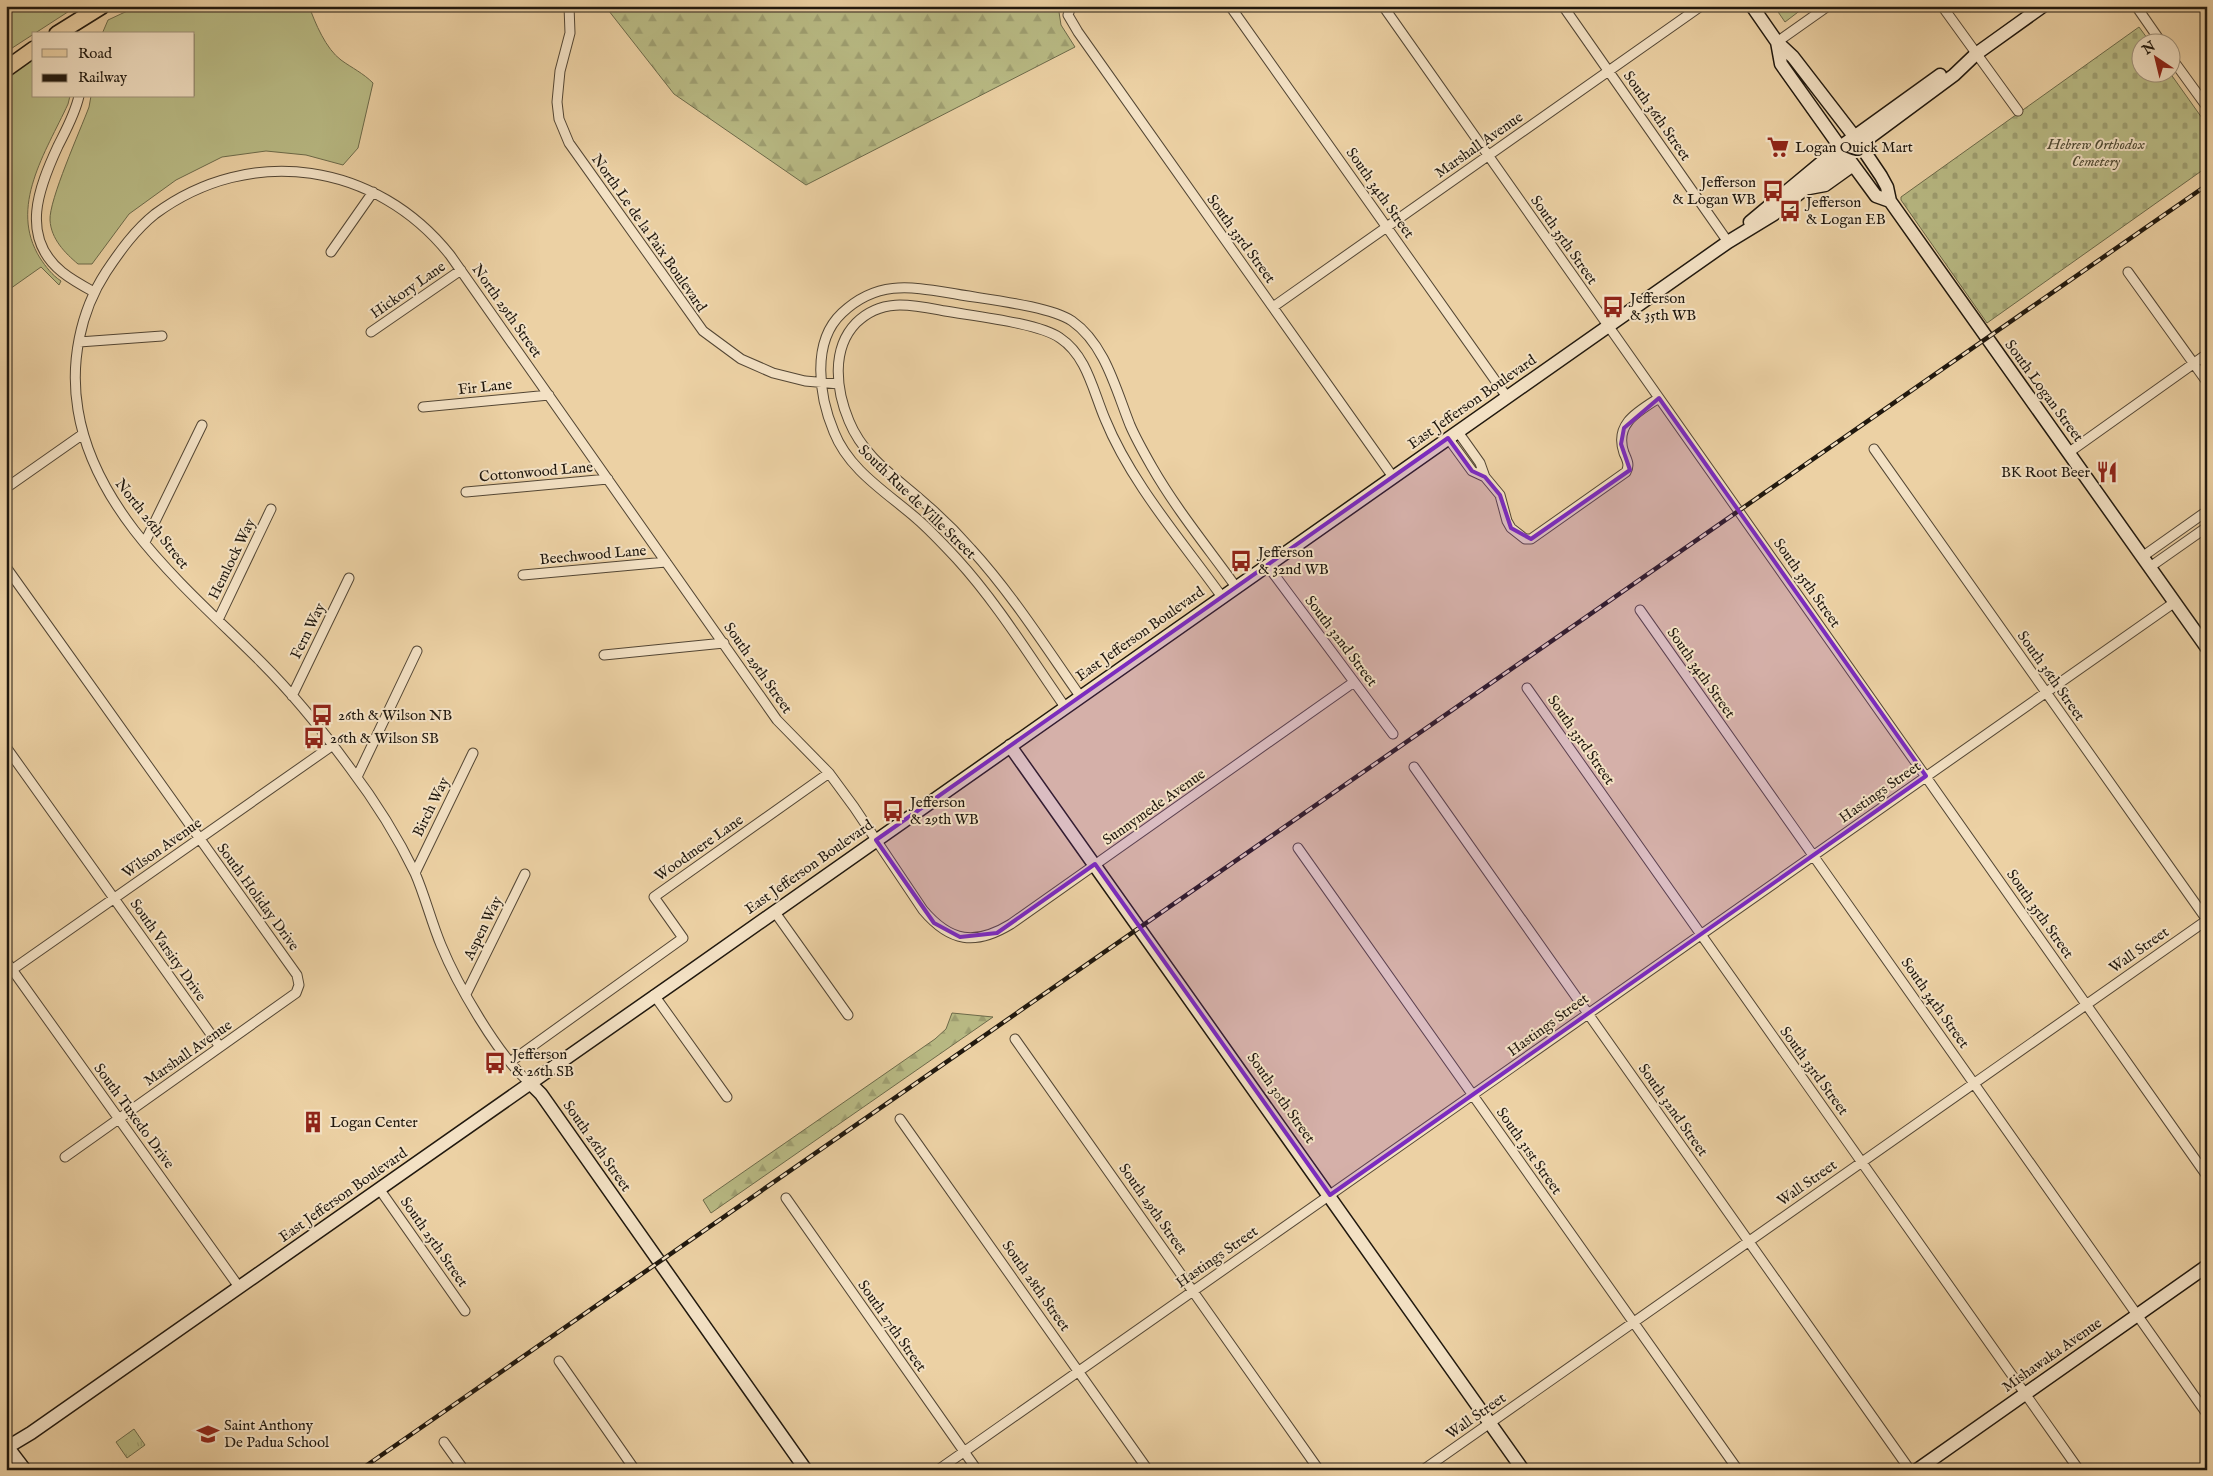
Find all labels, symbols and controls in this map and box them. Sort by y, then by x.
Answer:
legend [32,32,195,98]
north arrow [2130,32,2180,82]
text: N [2138,37,2159,60]
text: Road [78,44,113,63]
street label: South 36th Street [1619,67,1695,165]
text: Railway [78,68,128,87]
street label: Marshall Avenue [1431,108,1527,182]
supermarket icon: Logan Quick Mart [1765,134,1791,160]
park label: Hebrew Orthodox Cemetery [2046,135,2145,171]
place label: Logan Quick Mart [1795,138,1913,157]
street label: South 34th Street [1342,144,1418,242]
street label: North Le de la Paix Boulevard [587,150,711,316]
place label: Jefferson & Logan WB [1672,173,1756,209]
bus stop icon: Jefferson & Logan WB [1760,178,1786,204]
street label: South 33rd Street [1202,191,1280,287]
street label: South 35th Street [1526,192,1602,288]
place label: Jefferson & Logan EB [1804,193,1886,229]
bus stop icon: Jefferson & Logan EB [1777,198,1803,224]
street label: Hickory Lane [367,257,449,323]
street label: North 29th Street [468,261,546,361]
place label: Jefferson & 35th WB [1628,289,1696,325]
bus stop icon: Jefferson & 35th WB [1600,294,1626,320]
street label: South Logan Street [2000,336,2088,446]
street label: East Jefferson Boulevard [1404,350,1541,453]
street label: Fir Lane [457,375,513,399]
street label: South Rue de Ville Street [854,441,980,563]
street label: Cottonwood Lane [478,458,594,486]
restaurant icon: BK Root Beer [2094,459,2120,485]
place label: BK Root Beer [2001,463,2090,482]
street label: North 26th Street [111,475,193,573]
street label: Hemlock Way [204,515,260,603]
street label: South 35th Street [1769,535,1845,631]
street label: Beechwood Lane [539,541,647,569]
place label: Jefferson & 32nd WB [1256,543,1329,579]
bus stop icon: Jefferson & 32nd WB [1228,548,1254,574]
street label: East Jefferson Boulevard [1072,582,1209,685]
street label: South 32nd Street [1301,592,1381,690]
street label: Fern Way [286,599,330,662]
street label: South 29th Street [719,619,797,717]
street label: South 34th Street [1663,624,1739,722]
street label: South 36th Street [2013,627,2089,725]
street label: South 33rd Street [1543,691,1619,789]
bus stop icon: 26th & Wilson NB [309,702,335,728]
place label: 26th & Wilson NB [338,706,452,725]
bus stop icon: 26th & Wilson SB [301,725,327,751]
place label: 26th & Wilson SB [330,729,439,748]
street label: Hastings Street [1835,757,1925,827]
street label: Sunnymede Avenue [1099,764,1209,850]
street label: Birch Way [408,773,454,840]
place label: Jefferson & 29th WB [908,793,979,829]
bus stop icon: Jefferson & 29th WB [880,798,906,824]
street label: Woodmere Lane [651,810,747,886]
street label: Wilson Avenue [119,814,206,882]
street label: East Jefferson Boulevard [741,815,878,918]
street label: South Holiday Drive [213,839,304,955]
street label: South 35th Street [2002,866,2078,962]
street label: Aspen Way [459,892,507,964]
street label: South Varsity Drive [126,895,210,1005]
street label: Wall Street [2105,923,2173,977]
street label: South 34th Street [1897,954,1973,1052]
street label: Hastings Street [1504,989,1592,1061]
street label: Marshall Avenue [140,1016,236,1090]
street label: South 33rd Street [1775,1023,1853,1119]
place label: Jefferson & 26th SB [510,1045,574,1081]
street label: South 30th Street [1243,1049,1319,1147]
bus stop icon: Jefferson & 26th SB [482,1050,508,1076]
street label: South Tuxedo Drive [89,1060,179,1173]
street label: South 32nd Street [1634,1060,1712,1160]
street label: South 26th Street [559,1097,635,1195]
street label: South 31st Street [1492,1104,1566,1198]
building icon: Logan Center [300,1109,326,1135]
place label: Logan Center [330,1113,418,1132]
street label: East Jefferson Boulevard [275,1143,412,1246]
street label: Wall Street [1773,1156,1841,1210]
street label: South 29th Street [1114,1160,1192,1258]
street label: South 25th Street [396,1193,472,1291]
street label: Hastings Street [1172,1222,1262,1292]
street label: South 28th Street [998,1237,1074,1335]
street label: South 27th Street [853,1277,931,1375]
street label: Mishawaka Avenue [1998,1313,2106,1397]
street label: Wall Street [1442,1389,1510,1443]
place label: Saint Anthony De Padua School [224,1416,330,1452]
school or university icon: Saint Anthony De Padua School [195,1421,221,1447]

